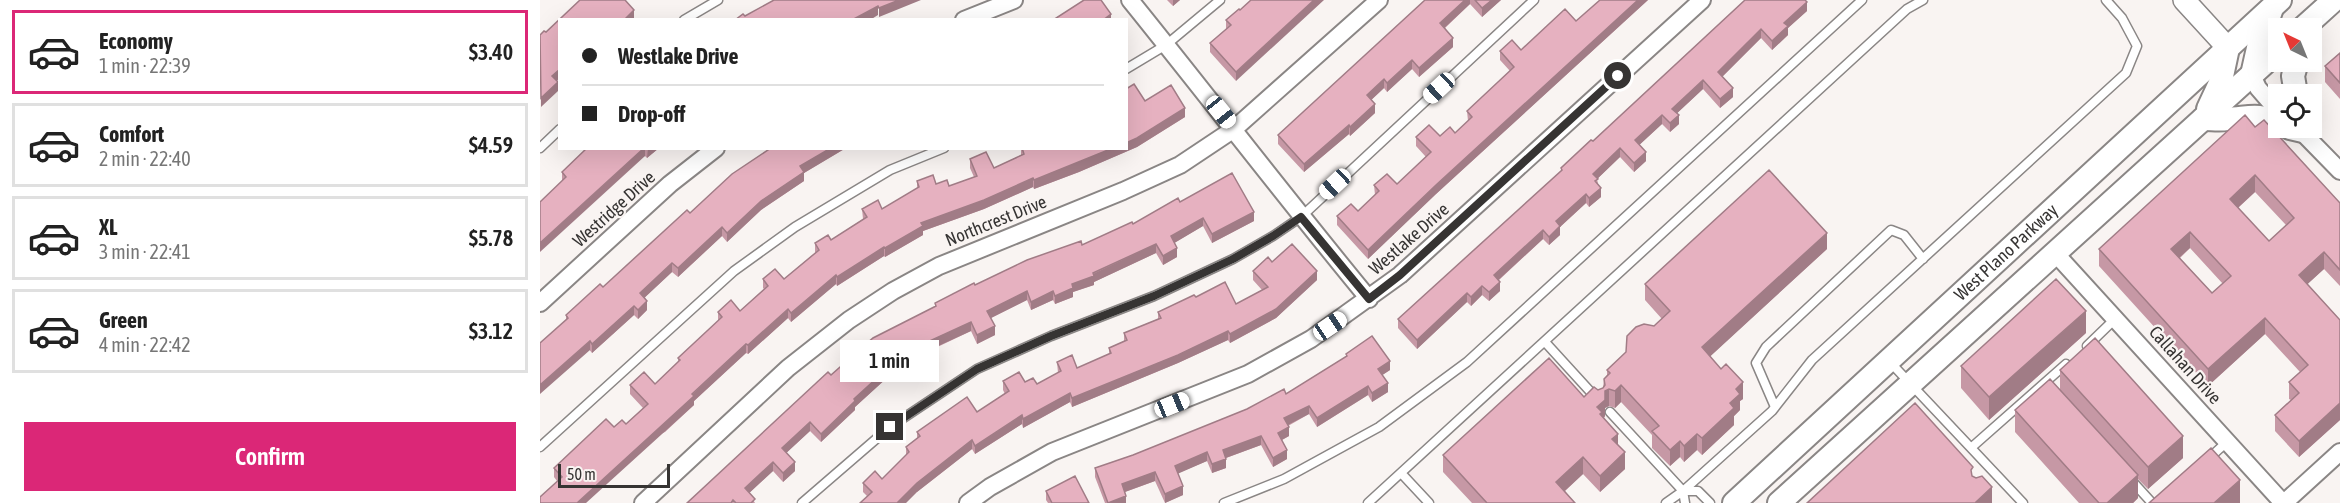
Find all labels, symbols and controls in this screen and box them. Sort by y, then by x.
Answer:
north arrow [2268,18,2322,72]
map controls [2268,18,2322,138]
icon: car [27,25,81,79]
text: Economy [99,28,173,54]
text: $3.40 [469,39,513,65]
text: Westlake Drive [618,43,738,69]
text: 1 min · 22:39 [99,54,191,77]
route start [1604,62,1631,89]
car [1420,69,1458,107]
button: locate [2268,84,2322,138]
car [1203,92,1239,132]
text: Drop-off [618,101,685,127]
icon: car [27,118,81,172]
text: Comfort [99,121,164,147]
text: $4.59 [469,132,513,158]
text: 2 min · 22:40 [99,147,191,170]
car [1316,165,1354,203]
street label: Westridge Drive [568,166,659,251]
street label: Northcrest Drive [942,191,1049,250]
street label: Westlake Drive [1365,198,1453,279]
street label: West Plano Parkway [1950,199,2062,305]
icon: car [27,211,81,265]
text: XL [99,214,117,240]
text: $5.78 [469,225,513,251]
text: 3 min · 22:41 [99,240,191,263]
icon: car [27,304,81,358]
text: Green [99,307,148,333]
car [1310,308,1350,344]
text: $3.12 [469,318,513,344]
street label: Callahan Drive [2145,321,2226,408]
text: 4 min · 22:42 [99,333,191,356]
callout: 1 min [840,340,940,382]
text: 1 min [869,349,910,372]
car [1152,390,1192,420]
route end [876,413,903,440]
button: Confirm [24,422,516,491]
scale bar [558,461,670,488]
text: 50 m [567,465,596,483]

